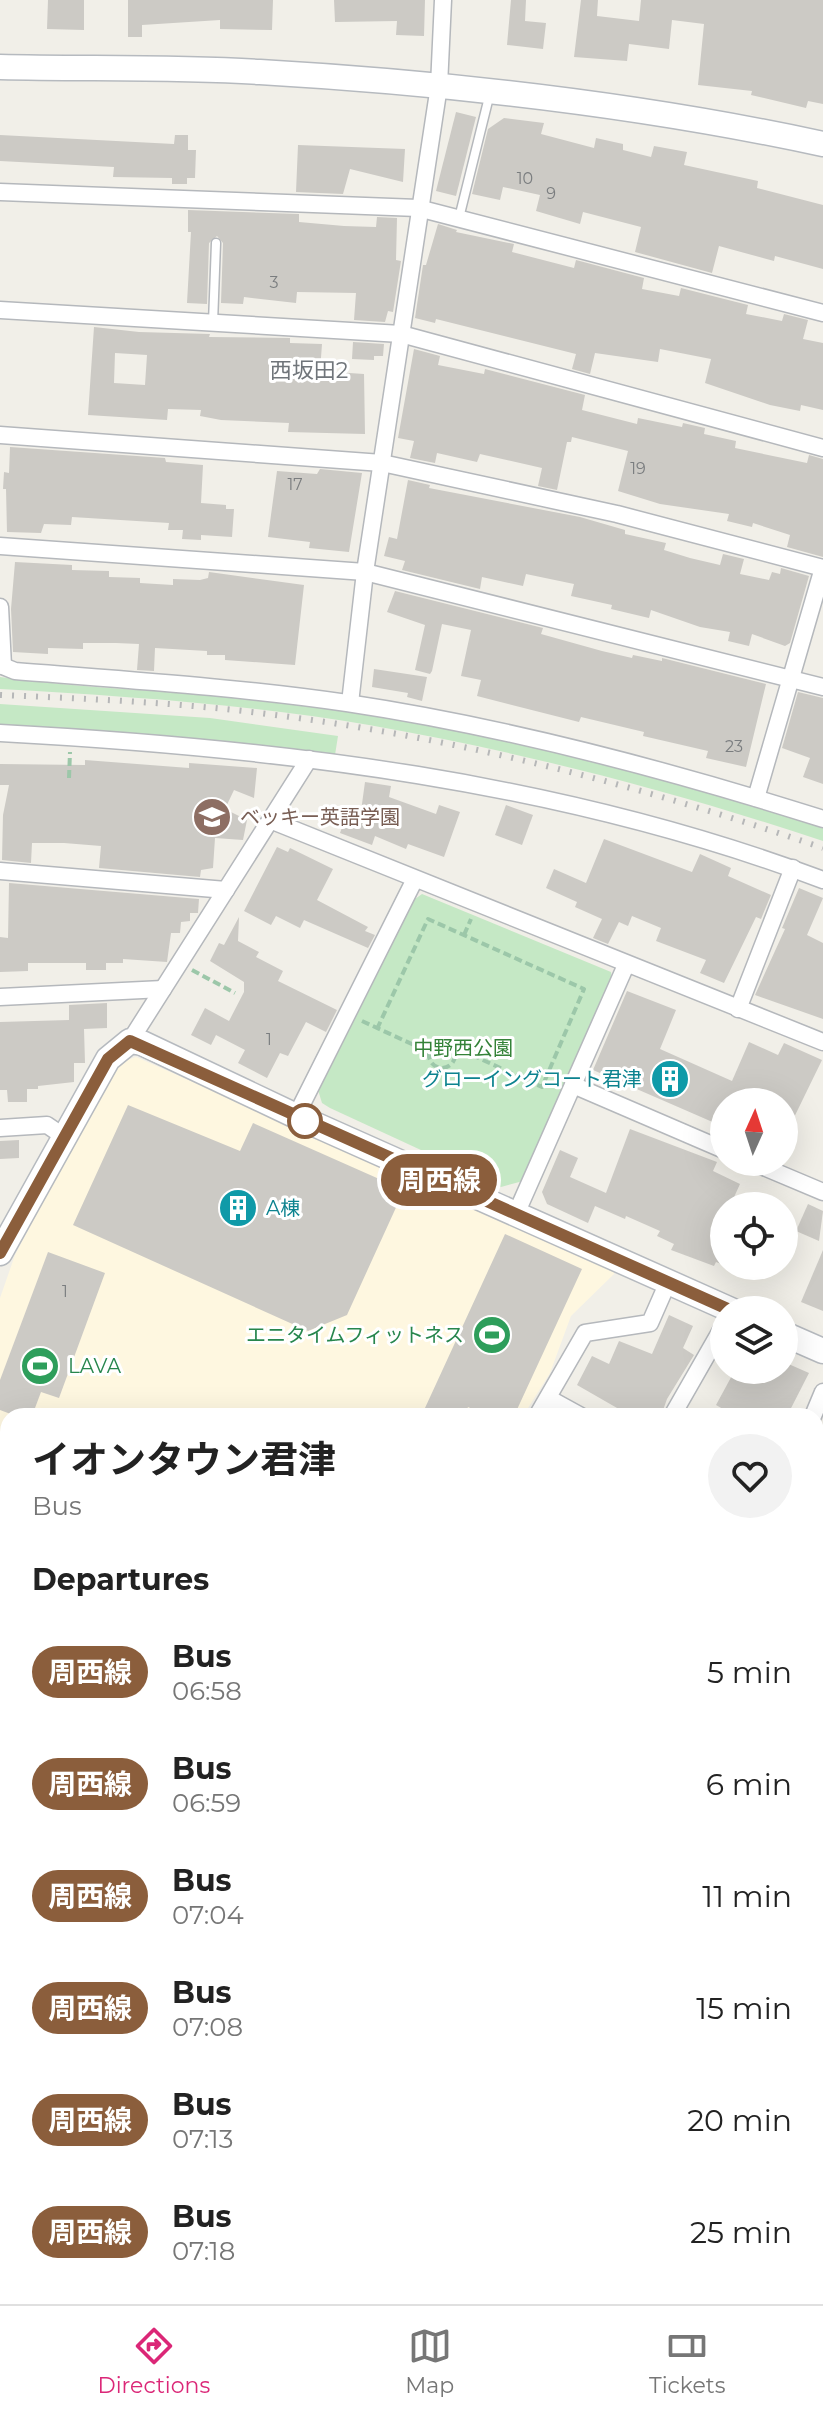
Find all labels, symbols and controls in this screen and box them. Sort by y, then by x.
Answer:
house number: 10 [517,169,533,188]
house number: 9 [546,184,556,203]
house number: 3 [269,273,279,292]
district label: 西坂田2 [270,357,348,384]
house number: 19 [630,459,646,478]
house number: 17 [287,475,303,494]
house number: 23 [725,737,743,756]
school or university icon: ベッキー英語学園 [191,796,233,838]
place label: ベッキー英語学園 [240,805,400,829]
house number: 1 [266,1030,272,1049]
park label: 中野西公園 [413,1036,513,1060]
building icon: グローイングコート君津 [649,1058,691,1100]
place label: グローイングコート君津 [422,1067,642,1091]
north arrow [710,1088,798,1176]
map controls [710,1088,798,1384]
unlabelled marker [288,1104,322,1138]
line badge: 周西線 [393,1154,485,1206]
text: 周西線 [397,1163,481,1197]
building icon: A棟 [217,1187,259,1229]
button: locate [710,1192,798,1280]
place label: A棟 [266,1196,300,1220]
house number: 1 [62,1282,68,1301]
button: layers [710,1296,798,1384]
sports icon: エニタイムフィットネス [471,1314,513,1356]
place label: エニタイムフィットネス [246,1323,464,1347]
sports icon: LAVA [19,1345,61,1387]
place label: LAVA [68,1354,122,1378]
button: heart [708,1434,792,1518]
text: イオンタウン君津 [32,1436,336,1483]
text: Bus [32,1490,82,1522]
text: Departures [32,1561,209,1598]
text: Bus [172,1638,232,1675]
text: 5 min [707,1654,792,1691]
text: 周西線 [48,1655,132,1689]
text: 06:58 [172,1675,242,1707]
text: Bus [172,1750,232,1787]
text: 6 min [706,1766,792,1803]
text: 周西線 [48,1767,132,1801]
text: 06:59 [172,1787,241,1819]
text: Bus [172,1862,232,1899]
text: 11 min [702,1878,792,1915]
text: 周西線 [48,1879,132,1913]
text: 07:04 [172,1899,244,1931]
text: Bus [172,1974,232,2011]
text: 15 min [696,1990,792,2027]
text: 周西線 [48,1991,132,2025]
text: 07:08 [172,2011,243,2043]
text: Bus [172,2086,232,2123]
text: 20 min [687,2102,792,2139]
text: 周西線 [48,2103,132,2137]
text: 07:13 [172,2123,233,2155]
text: Bus [172,2198,232,2235]
text: 25 min [690,2214,792,2251]
text: 周西線 [48,2215,132,2249]
text: 07:18 [172,2235,235,2267]
tab: Directions [97,2324,210,2399]
tab: Map [405,2324,454,2399]
tab: Tickets [649,2324,725,2399]

